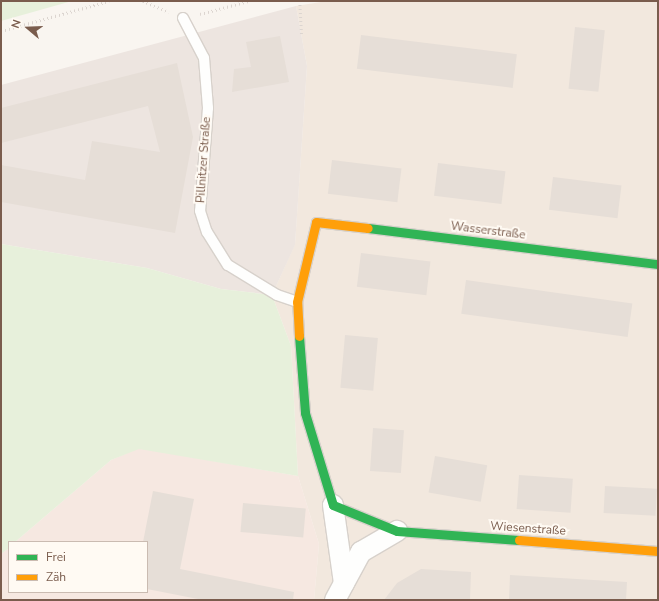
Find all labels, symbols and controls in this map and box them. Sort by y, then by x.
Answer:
north arrow [8,8,48,48]
text: N [8,18,25,30]
street label: Pillnitzer Straße [194,116,214,204]
street label: Wasserstraße [450,219,526,243]
street label: Wiesenstraße [490,519,566,539]
legend [8,541,148,593]
text: Frei [46,549,66,565]
text: Zäh [46,569,66,585]

